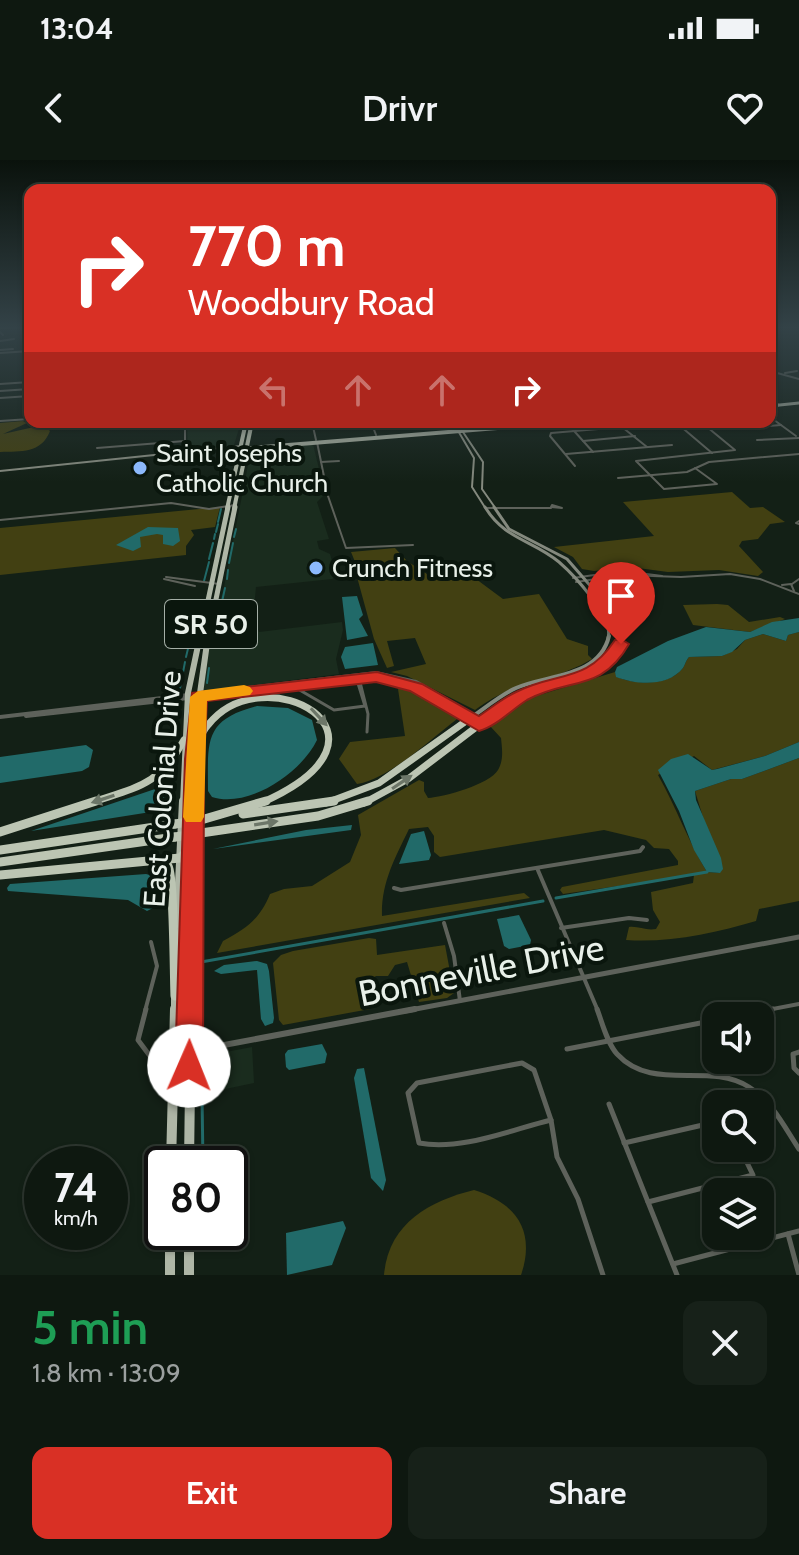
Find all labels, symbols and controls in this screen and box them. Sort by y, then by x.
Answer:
text: 13:04 [40,10,114,47]
icon: back [32,86,76,130]
text: Drivr [362,86,437,130]
icon: heart [723,86,767,130]
text: 770 m [188,212,345,280]
icon: right [56,216,160,320]
text: Woodbury Road [188,280,435,324]
icon: left [252,368,296,412]
icon: ahead [336,368,380,412]
icon: ahead [420,368,464,412]
icon: right [504,368,548,412]
place label: Saint Josephs Catholic Church [156,437,328,499]
marker: Saint Josephs Catholic Church [131,459,149,477]
place label: Crunch Fitness [332,552,493,584]
marker: Crunch Fitness [307,559,325,577]
pin [587,562,655,644]
icon: arrive [599,574,643,618]
road number: SR 50 [165,600,257,648]
street label: East Colonial Drive [135,670,189,908]
one-way arrow [309,707,327,726]
one-way arrow [391,775,412,790]
one-way arrow [90,793,114,806]
one-way arrow [254,816,279,829]
street label: Bonneville Drive [354,925,608,1015]
map controls [702,1002,774,1250]
button: sound [702,1002,774,1074]
position arrow [147,1024,231,1108]
button: search [702,1090,774,1162]
speed limit sign: 80 [144,1146,248,1250]
text: 74 [54,1163,98,1212]
button: layers [702,1178,774,1250]
text: km/h [54,1206,98,1230]
text: 5 min [32,1298,148,1356]
button: close [683,1301,767,1385]
text: 1.8 km · 13:09 [32,1357,181,1389]
button: Exit [32,1447,392,1539]
button: Share [408,1447,767,1539]

